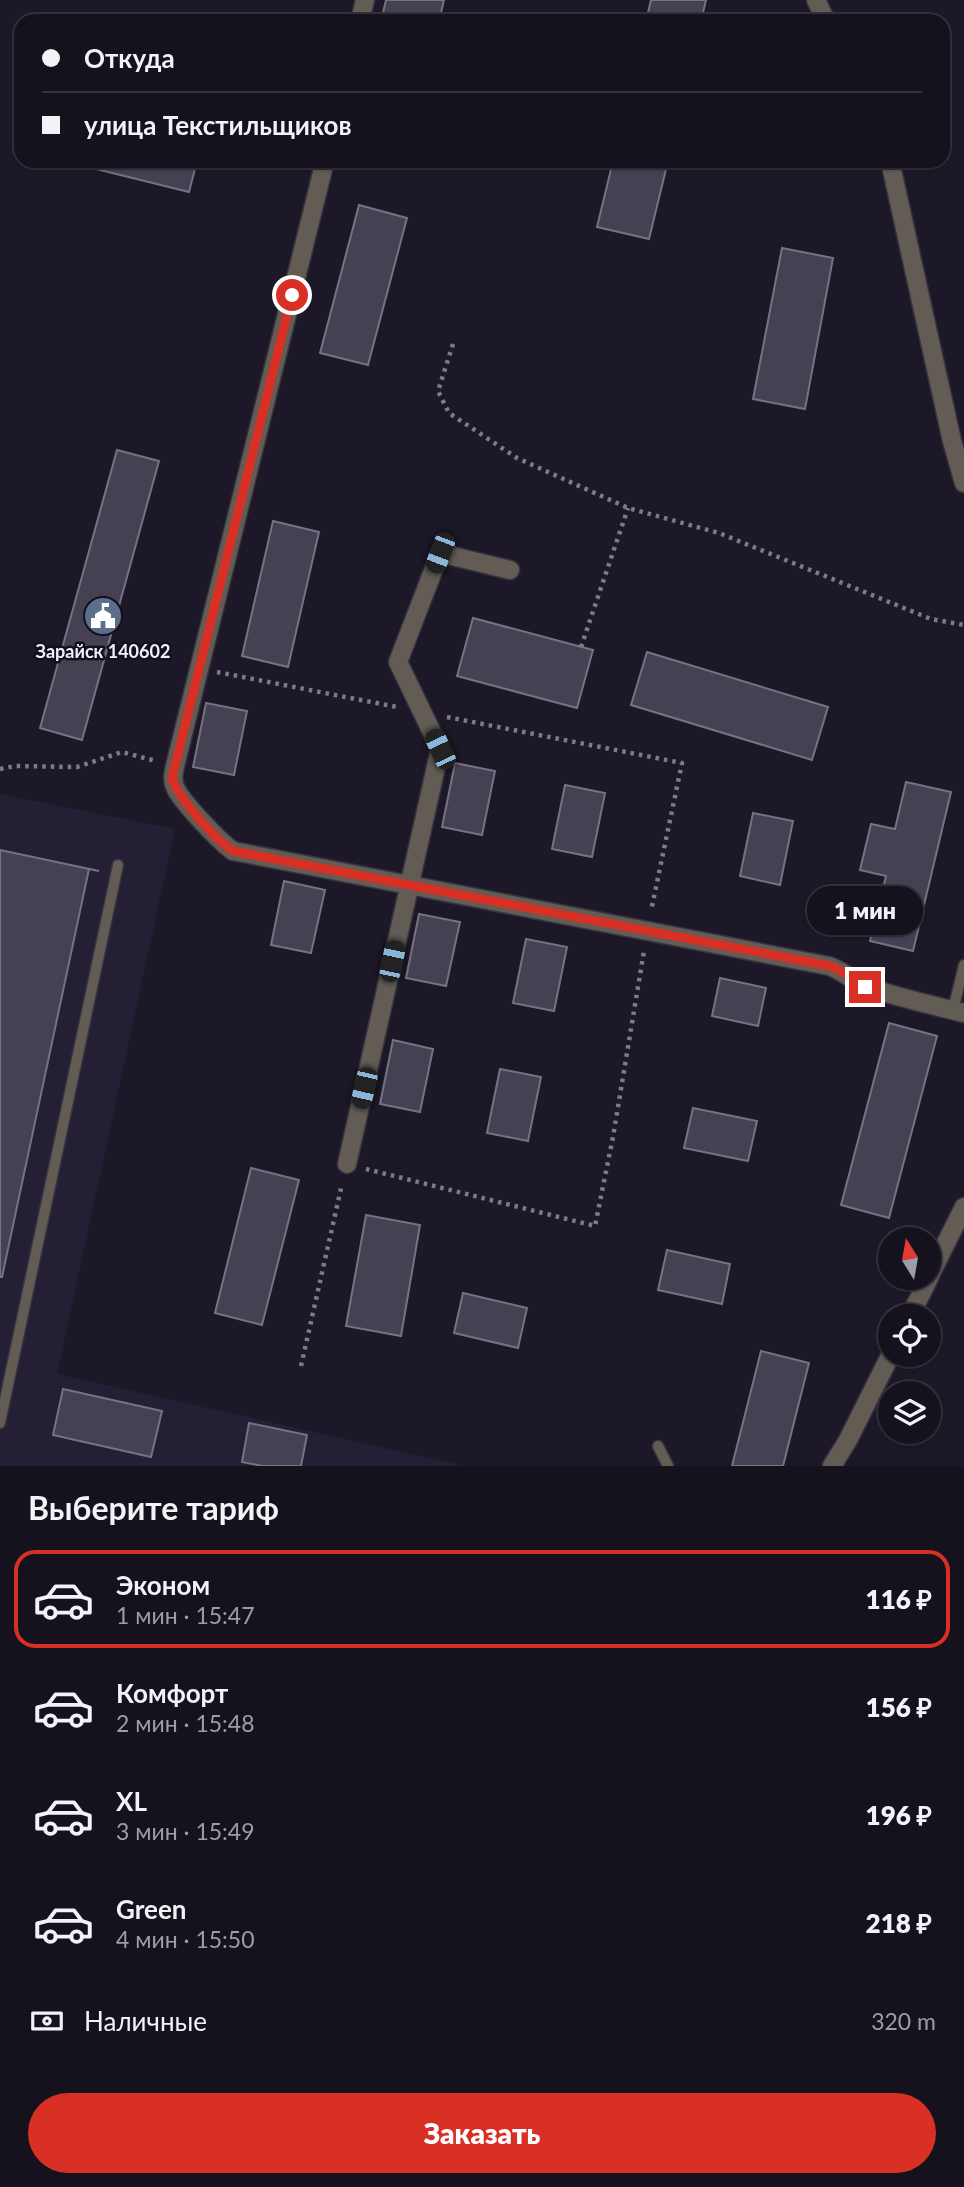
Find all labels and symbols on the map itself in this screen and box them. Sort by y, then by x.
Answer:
route start [276,279,308,311]
car [423,530,458,576]
public building icon: Зарайск 140602 [82,595,124,637]
place label: Зарайск 140602 [36,640,170,662]
car [422,726,459,772]
callout: 1 мин [807,886,923,934]
car [378,938,407,984]
route end [849,971,881,1003]
car [350,1065,379,1111]
north arrow [878,1227,942,1290]

